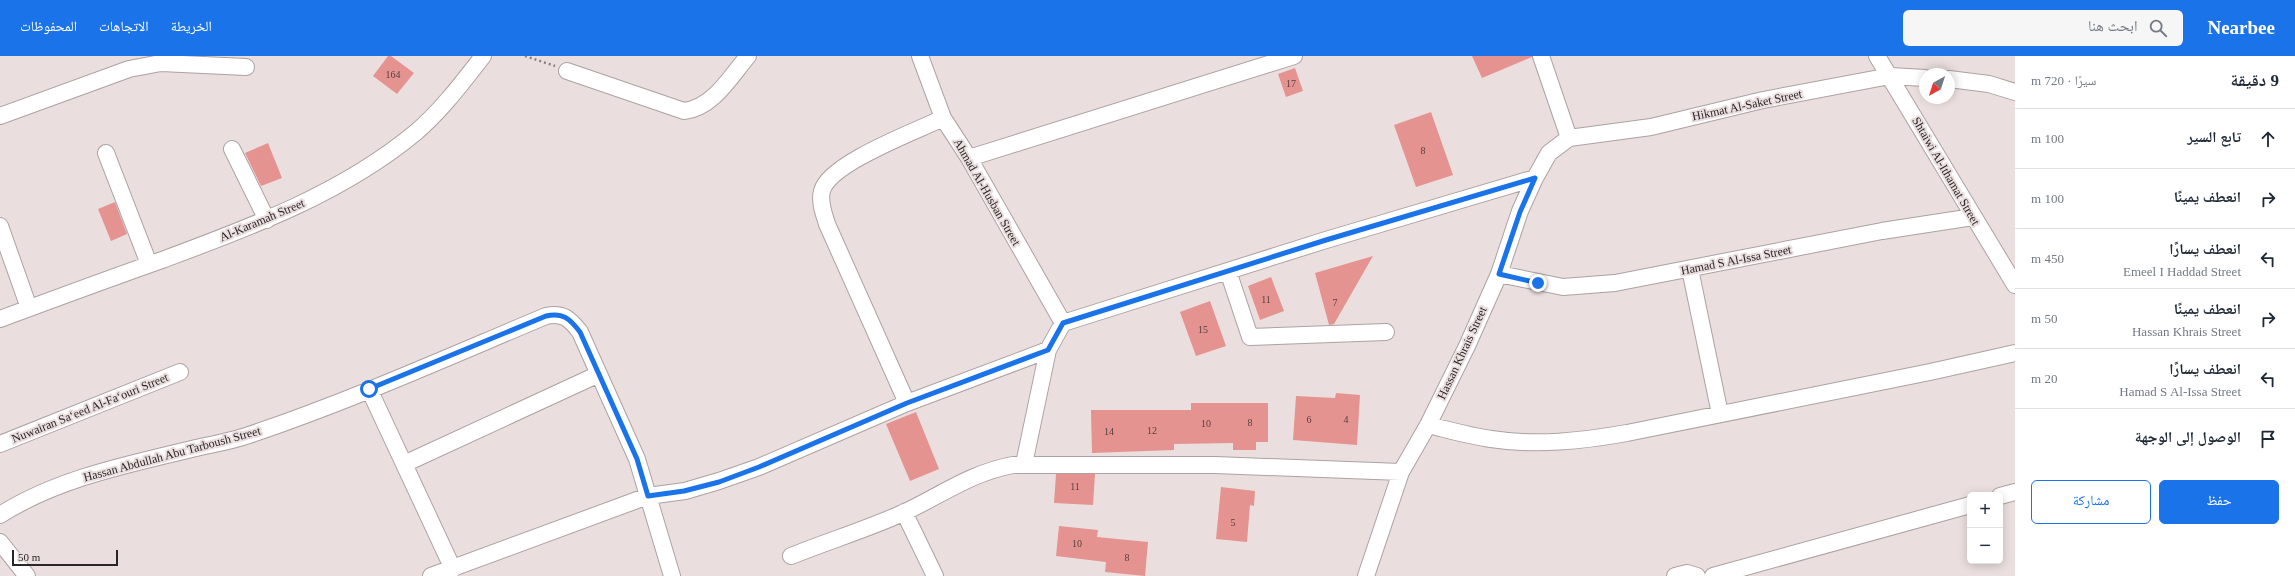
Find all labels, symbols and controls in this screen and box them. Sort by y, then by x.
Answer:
search box [1903,10,2183,46]
icon: search [2147,17,2169,39]
text: Nearbee [2207,17,2275,38]
text: ابحث هنا [2088,18,2137,34]
text: المحفوظات [20,19,77,34]
text: الاتجاهات [99,19,149,34]
text: الخريطة [171,19,212,34]
north arrow [1919,68,1955,104]
house number: 164 [386,69,401,80]
text: 9 دقيقة [2231,71,2279,90]
text: سيرًا · 720 m [2031,73,2096,88]
house number: 17 [1286,78,1296,89]
street label: Hikmat Al-Saket Street [1691,86,1804,123]
street label: Shtaiwi Al-Ithamat Street [1909,114,1983,228]
icon: ahead [2257,128,2279,150]
text: تابع السير [2187,129,2241,145]
text: 100 m [2031,131,2064,146]
street label: Ahmad Al-Husban Street [951,136,1024,249]
house number: 8 [1421,145,1426,156]
icon: right [2257,188,2279,210]
text: انعطف يمينًا [2174,189,2241,205]
text: 100 m [2031,191,2064,206]
street label: Al-Karamah Street [217,196,307,244]
text: انعطف يسارًا [2169,241,2241,257]
street label: Hamad S Al-Issa Street [1680,242,1793,278]
icon: left [2257,248,2279,270]
text: 450 m [2031,251,2064,266]
text: Emeel I Haddad Street [2123,264,2241,279]
route end [1529,274,1547,292]
house number: 11 [1261,294,1271,305]
house number: 7 [1333,297,1338,308]
text: انعطف يمينًا [2174,301,2241,317]
street label: Hassan Khrais Street [1434,304,1490,402]
icon: right [2257,308,2279,330]
text: 50 m [2031,311,2057,326]
house number: 15 [1198,324,1208,335]
text: Hassan Khrais Street [2132,324,2241,339]
text: انعطف يسارًا [2169,361,2241,377]
icon: left [2257,368,2279,390]
street label: Nuwairan Sa‘eed Al-Fa‘ouri Street [10,370,171,446]
text: 20 m [2031,371,2057,386]
route start [360,380,378,398]
text: Hamad S Al-Issa Street [2119,384,2241,399]
house number: 6 [1307,414,1312,425]
house number: 4 [1344,414,1349,425]
house number: 8 [1248,417,1253,428]
house number: 10 [1201,418,1211,429]
street label: Hassan Abdullah Abu Tarboush Street [82,423,263,484]
house number: 12 [1147,425,1157,436]
house number: 14 [1104,426,1114,437]
icon: arrive [2257,428,2279,450]
text: الوصول إلى الوجهة [2135,429,2241,445]
button: مشاركة [2031,480,2151,524]
button: حفظ [2159,480,2279,524]
house number: 11 [1070,481,1080,492]
map controls [1967,492,2003,564]
button: + [1967,492,2003,528]
house number: 5 [1231,517,1236,528]
button: − [1967,528,2003,564]
house number: 10 [1072,538,1082,549]
scale bar [12,548,118,567]
text: 50 m [18,551,40,563]
house number: 8 [1125,552,1130,563]

